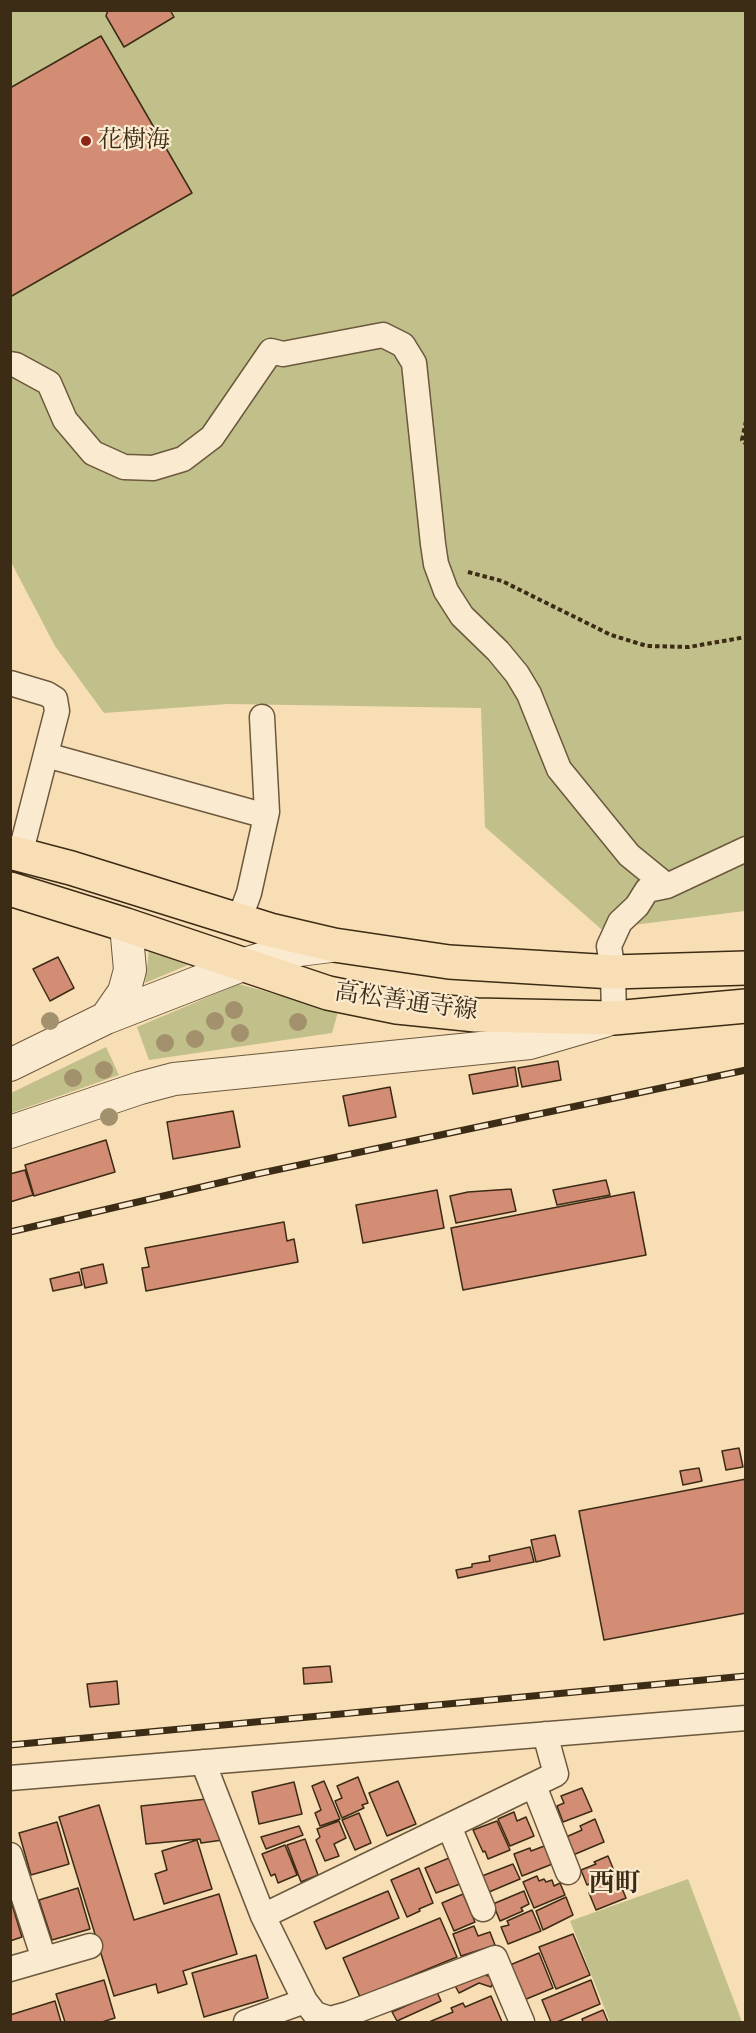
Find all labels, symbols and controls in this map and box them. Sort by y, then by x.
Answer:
place label: 花樹海 [98,127,170,155]
marker: 花樹海 [79,134,93,148]
street label: 高松善通寺線 [333,979,479,1027]
district label: 西町 [589,1869,641,1901]

